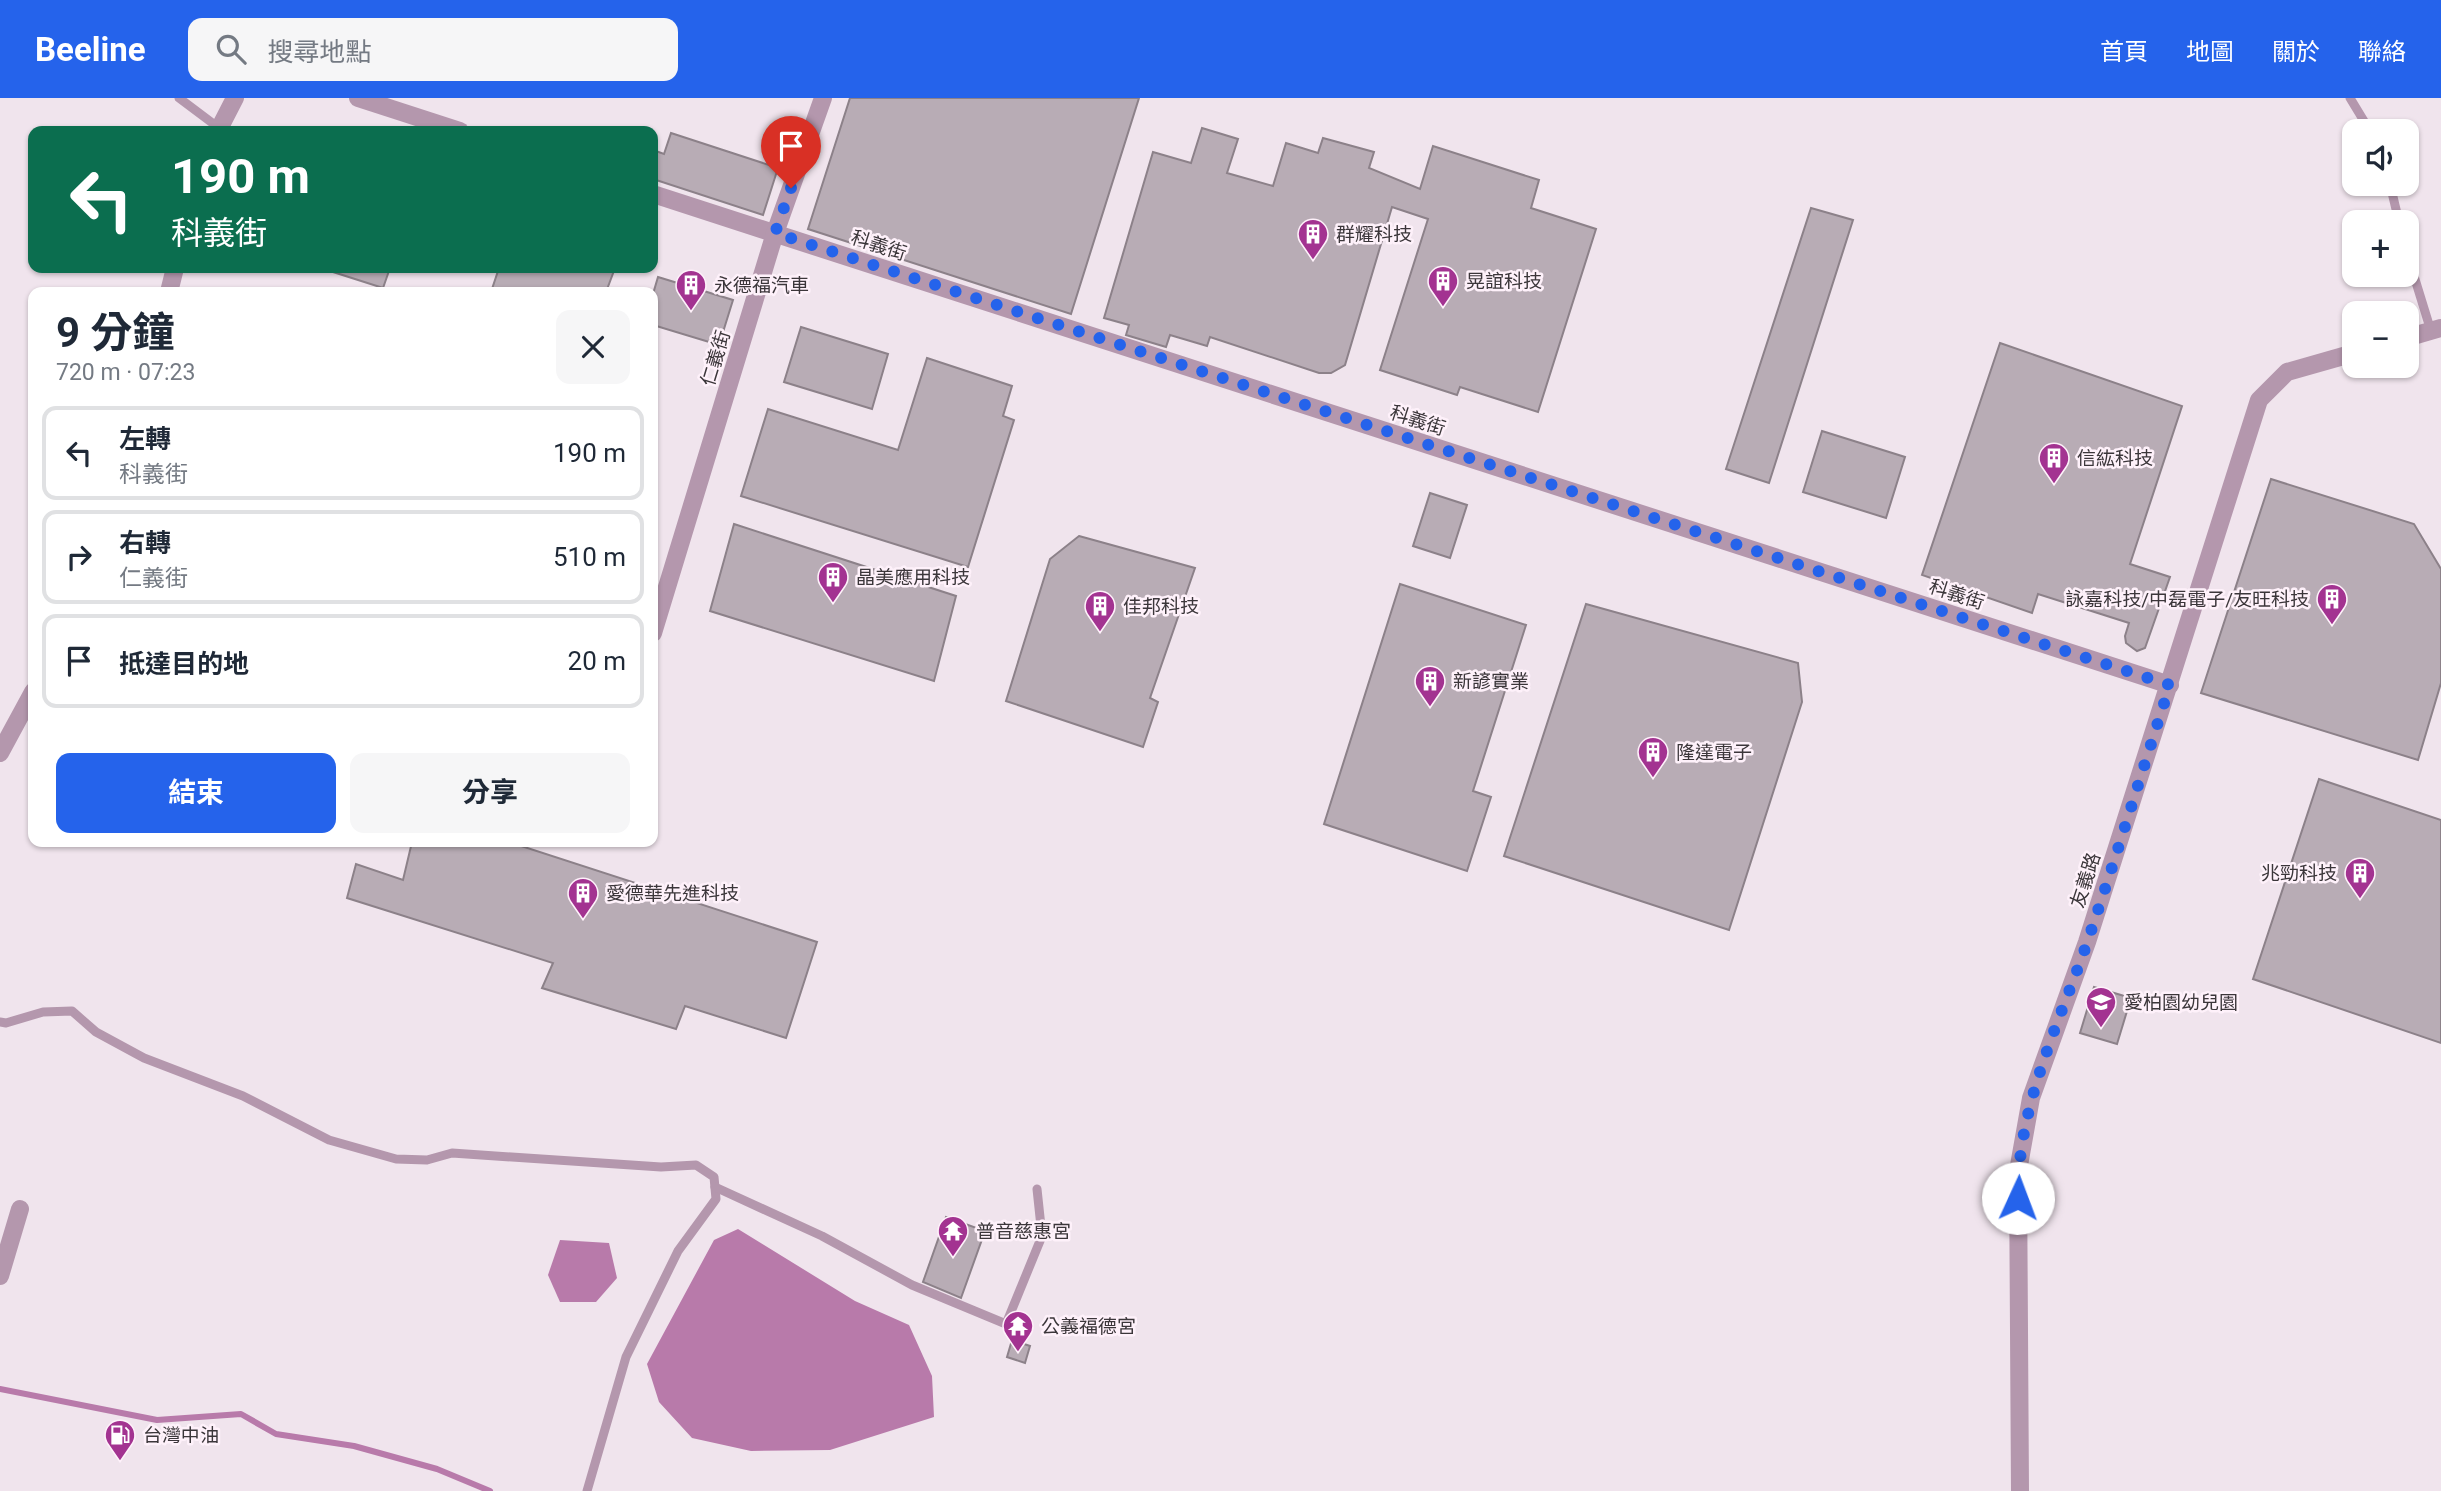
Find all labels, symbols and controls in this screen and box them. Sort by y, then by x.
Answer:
search box [188,18,678,81]
text: Beeline [35,30,146,69]
icon: search [212,30,250,68]
text: 搜尋地點 [268,37,372,67]
text: 首頁 [2100,38,2148,66]
text: 地圖 [2186,38,2234,66]
text: 關於 [2272,38,2320,66]
text: 聯絡 [2358,38,2406,66]
pin [761,116,821,188]
map controls [2342,119,2419,378]
button: sound [2342,119,2419,196]
icon: arrive [772,127,810,165]
text: 190 m [171,148,310,205]
icon: left [56,154,147,245]
button: + [2342,210,2419,287]
text: 科義街 [171,214,267,252]
building icon: 群耀科技 [1296,217,1330,261]
place label: 群耀科技 [1336,223,1412,246]
street label: 科義街 [848,226,910,265]
building icon: 晃誼科技 [1426,264,1460,308]
building icon: 永德福汽車 [674,268,708,312]
place label: 晃誼科技 [1466,270,1542,293]
place label: 永德福汽車 [714,274,809,297]
button: − [2342,301,2419,378]
text: 9 分鐘 [56,308,175,357]
button: close [556,310,630,384]
street label: 仁義街 [696,328,735,389]
text: 720 m · 07:23 [56,359,195,386]
street label: 科義街 [1387,401,1449,440]
text: 左轉 [119,424,171,454]
icon: left [60,434,98,472]
text: 190 m [553,438,626,468]
building icon: 信紘科技 [2037,441,2071,485]
place label: 信紘科技 [2077,447,2153,470]
text: 科義街 [119,461,188,488]
text: 右轉 [119,528,171,558]
icon: right [60,538,98,576]
text: 510 m [553,542,626,572]
building icon: 晶美應用科技 [816,560,850,604]
text: 仁義街 [119,565,188,592]
place label: 晶美應用科技 [856,566,970,589]
street label: 科義街 [1926,575,1988,614]
building icon: 詠嘉科技/中磊電子/友旺科技 [2315,582,2349,626]
place label: 詠嘉科技/中磊電子/友旺科技 [2065,588,2309,611]
building icon: 佳邦科技 [1083,589,1117,633]
place label: 佳邦科技 [1123,595,1199,618]
icon: arrive [60,642,98,680]
text: 20 m [568,646,626,676]
text: 抵達目的地 [119,649,249,679]
building icon: 新諺實業 [1413,664,1447,708]
place label: 新諺實業 [1453,670,1529,693]
building icon: 隆達電子 [1636,735,1670,779]
place label: 隆達電子 [1676,741,1752,764]
button: 結束 [56,753,336,833]
button: 分享 [350,753,630,833]
street label: 友義路 [2066,849,2105,911]
building icon: 兆勁科技 [2343,856,2377,900]
place label: 兆勁科技 [2261,862,2337,885]
building icon: 愛德華先進科技 [566,876,600,920]
place label: 愛德華先進科技 [606,882,739,905]
school or university icon: 愛柏園幼兒園 [2084,985,2118,1029]
place label: 愛柏園幼兒園 [2124,991,2238,1014]
position arrow [1981,1161,2055,1235]
temple icon: 普音慈惠宮 [936,1214,970,1258]
place label: 普音慈惠宮 [976,1220,1071,1243]
temple icon: 公義福德宮 [1001,1309,1035,1353]
place label: 公義福德宮 [1041,1315,1136,1338]
fuel station icon: 台灣中油 [103,1418,137,1462]
place label: 台灣中油 [143,1424,219,1447]

